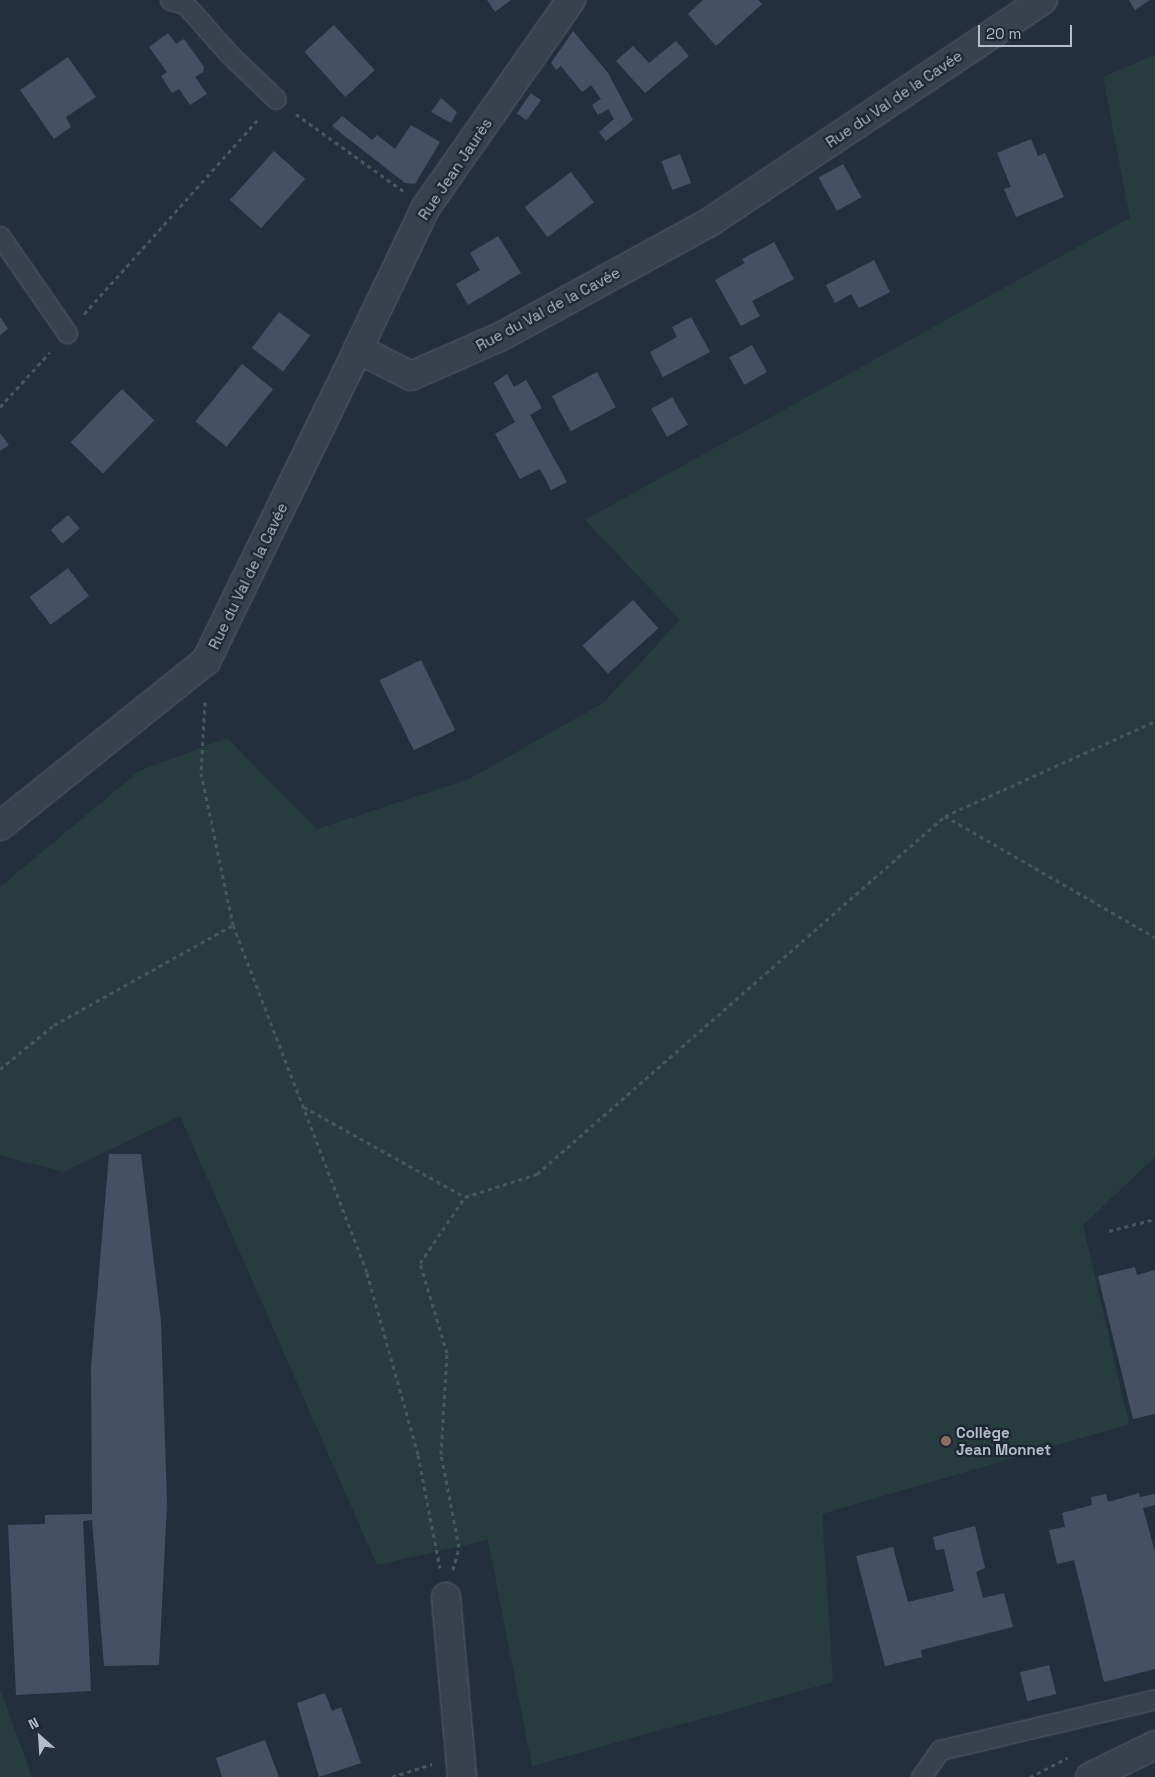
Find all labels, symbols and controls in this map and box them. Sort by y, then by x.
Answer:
scale bar [980,15,1074,47]
text: 20 m [986,24,1021,43]
street label: Rue du Val de la Cavée [822,47,966,151]
street label: Rue Jean Jaurès [414,115,496,223]
street label: Rue du Val de la Cavée [473,263,623,355]
street label: Rue du Val de la Cavée [205,500,291,652]
place label: Collège Jean Monnet [956,1423,1051,1458]
marker: Collège Jean Monnet [940,1435,952,1447]
north arrow [15,1712,65,1762]
text: N [25,1713,42,1734]

